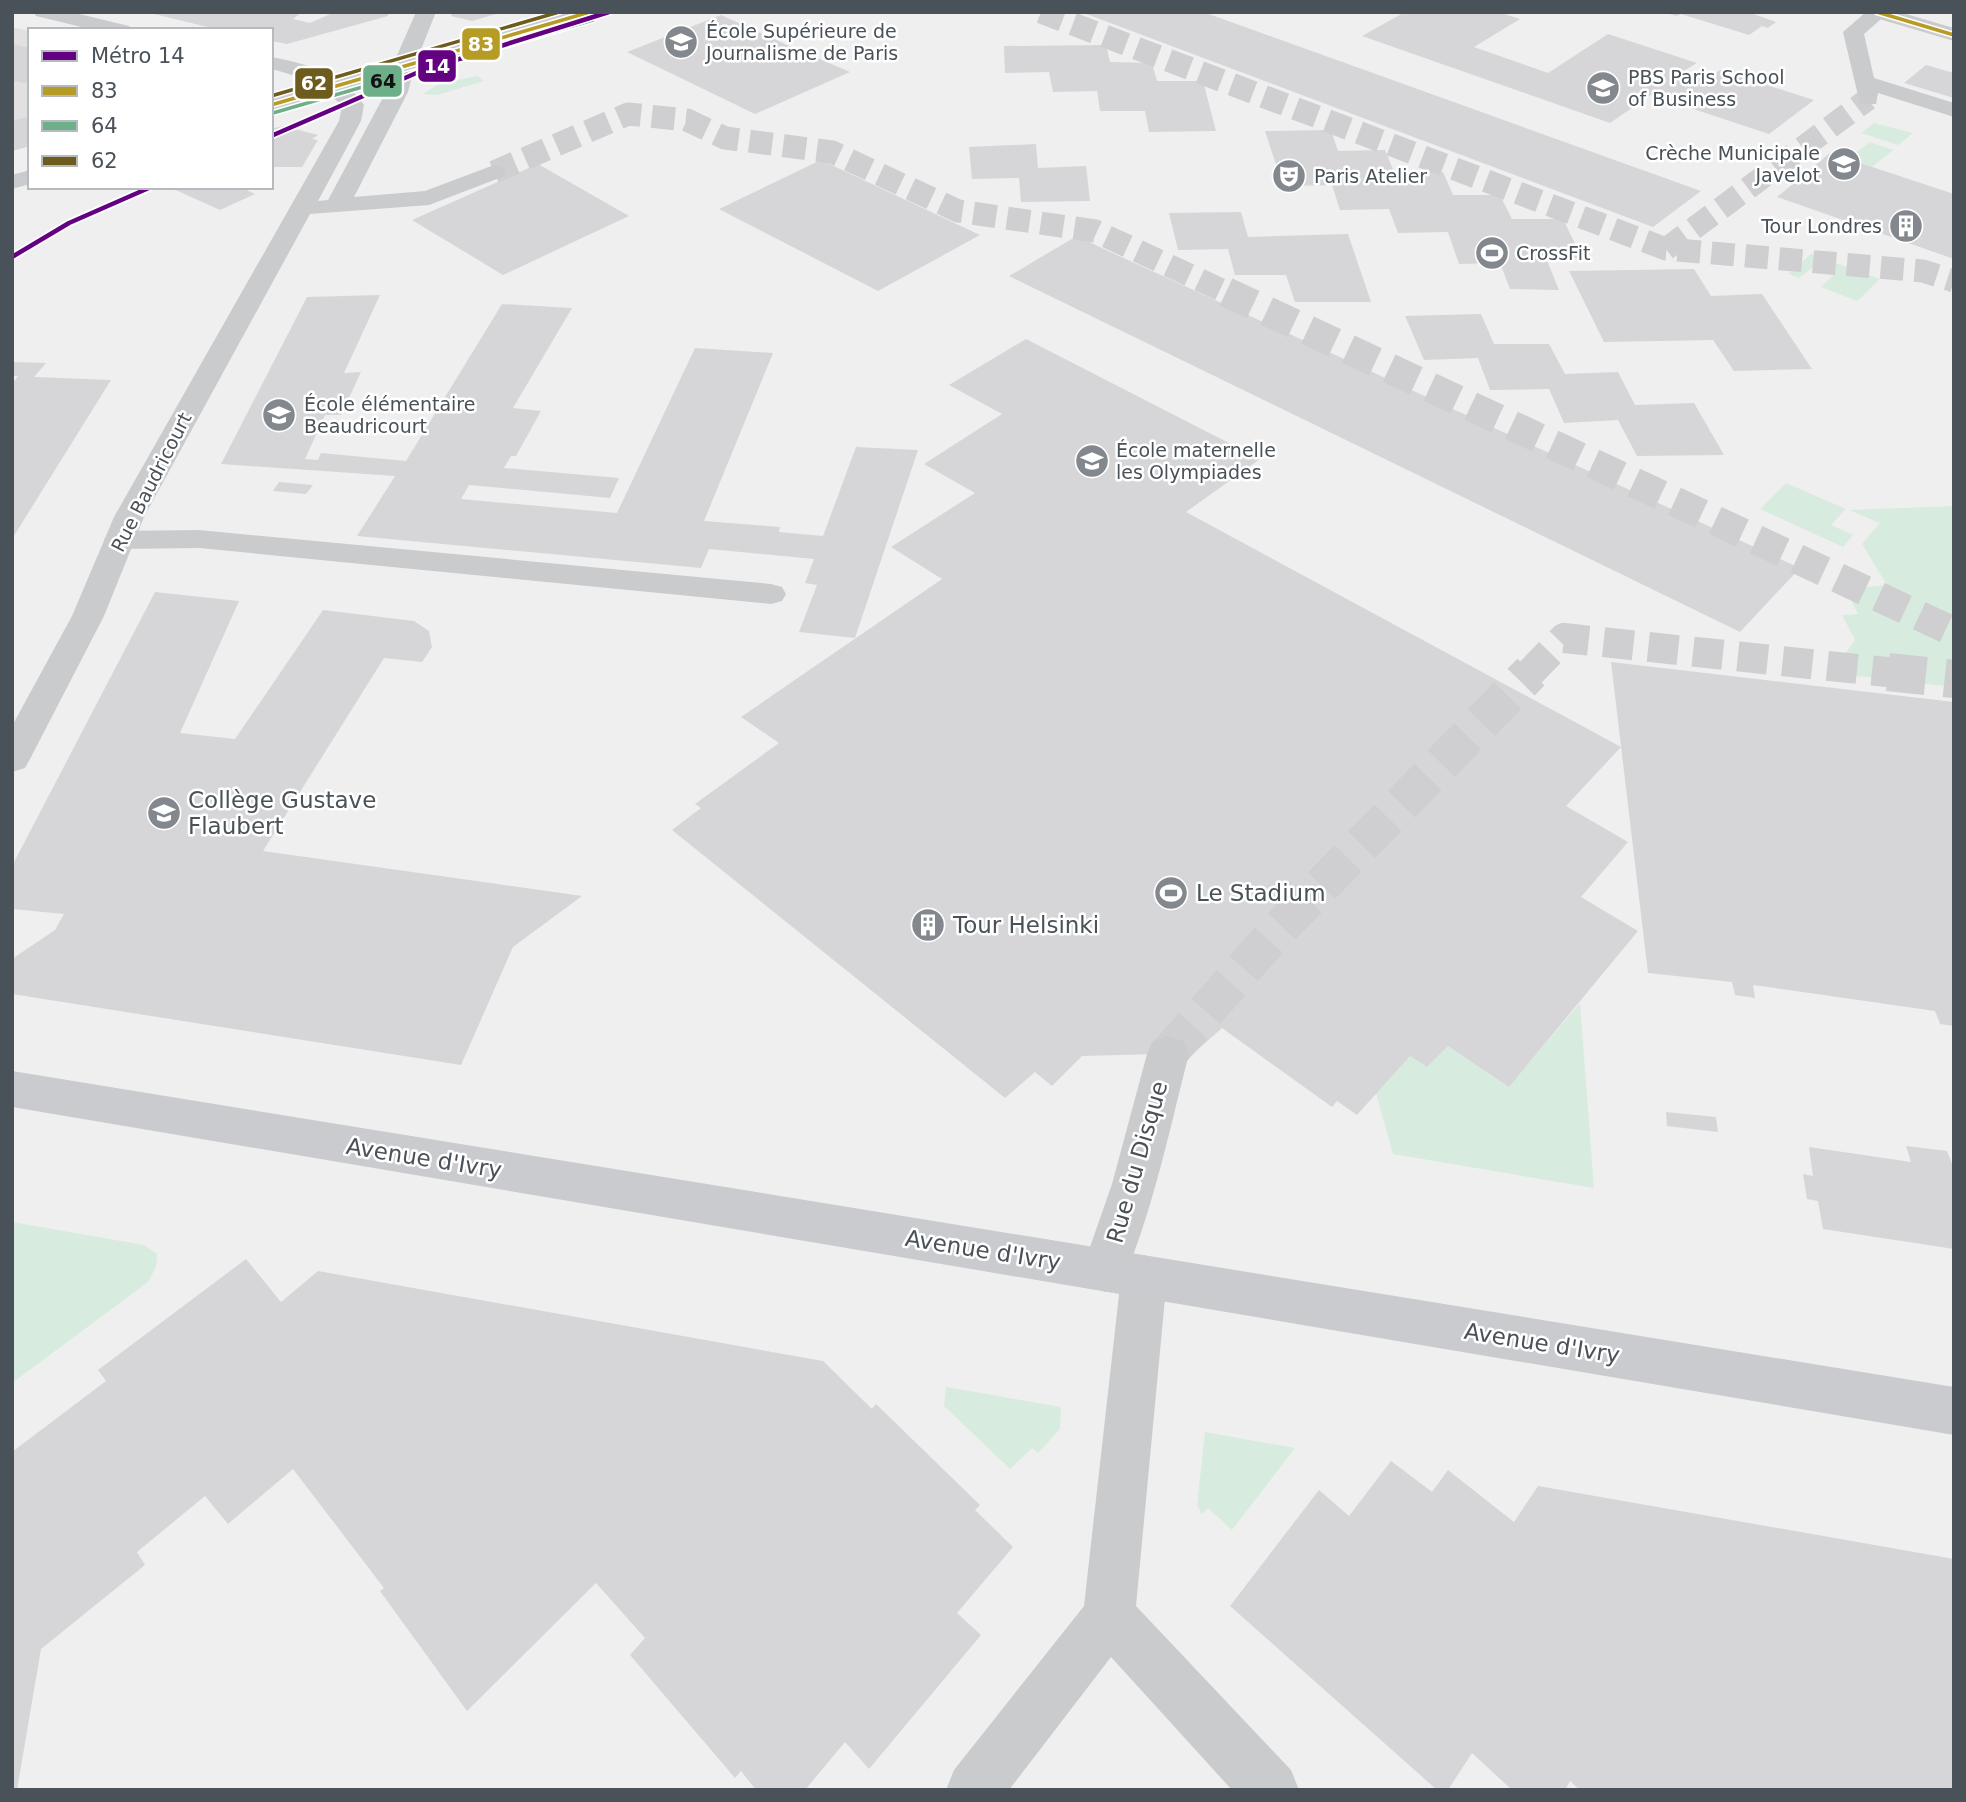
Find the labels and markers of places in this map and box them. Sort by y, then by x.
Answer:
place label: École Supérieure de Journalisme de Paris [705,20,898,64]
school or university icon: École Supérieure de Journalisme de Paris [662,23,700,61]
place label: PBS Paris School of Business [1628,66,1785,110]
school or university icon: PBS Paris School of Business [1584,69,1622,107]
place label: Crèche Municipale Javelot [1645,142,1820,186]
school or university icon: Crèche Municipale Javelot [1825,145,1863,183]
theatre icon: Paris Atelier [1270,157,1308,195]
place label: Paris Atelier [1314,165,1427,187]
building icon: Tour Londres [1887,207,1925,245]
place label: Tour Londres [1760,215,1882,237]
sports icon: CrossFit [1473,234,1511,272]
place label: CrossFit [1516,242,1590,264]
place label: École élémentaire Beaudricourt [304,393,475,437]
school or university icon: École élémentaire Beaudricourt [260,396,298,434]
place label: École maternelle les Olympiades [1116,439,1276,483]
school or university icon: École maternelle les Olympiades [1073,442,1111,480]
place label: Collège Gustave Flaubert [188,787,376,839]
school or university icon: Collège Gustave Flaubert [145,794,183,832]
sports icon: Le Stadium [1152,874,1190,912]
place label: Le Stadium [1196,880,1326,906]
building icon: Tour Helsinki [909,906,947,944]
place label: Tour Helsinki [952,912,1099,938]

